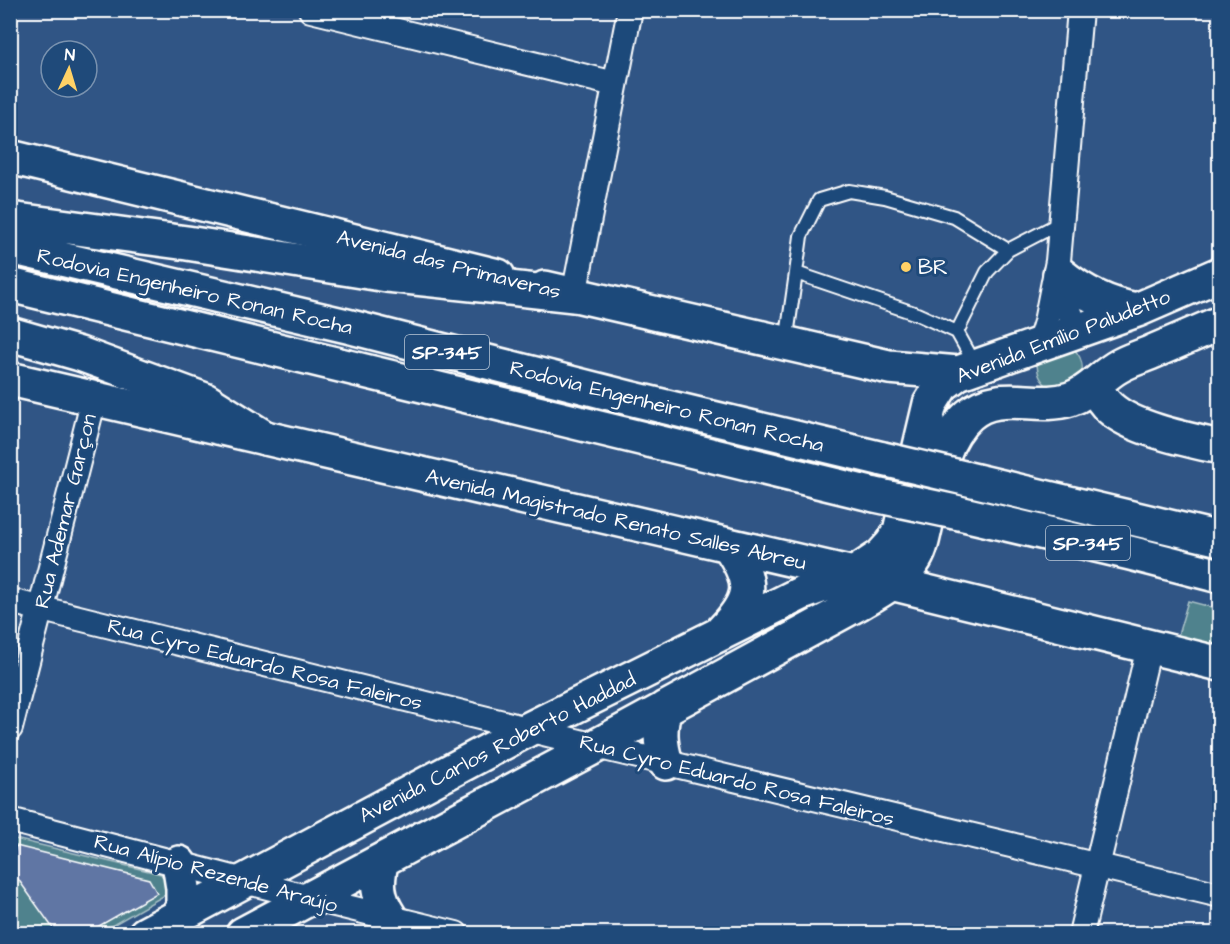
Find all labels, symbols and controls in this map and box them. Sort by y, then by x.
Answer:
north arrow [39,39,99,99]
text: N [64,44,76,66]
street label: Avenida das Primaveras [334,223,564,306]
street label: Rodovia Engenheiro Ronan Rocha [34,241,356,344]
place label: BR [918,253,948,282]
marker: BR [899,260,913,274]
street label: Avenida Emílio Paludetto [952,282,1174,391]
road number: SP-345 [405,335,489,369]
street label: Rodovia Engenheiro Ronan Rocha [506,353,827,462]
street label: Rua Ademar Garçon [27,411,104,612]
street label: Avenida Magistrado Renato Salles Abreu [422,462,809,579]
road number: SP-345 [1046,526,1130,560]
street label: Rua Cyro Eduardo Rosa Faleiros [104,611,425,720]
street label: Avenida Carlos Roberto Haddad [354,665,641,830]
street label: Rua Cyro Eduardo Rosa Faleiros [576,727,897,836]
street label: Rua Alípio Rezende Araújo [91,827,341,921]

